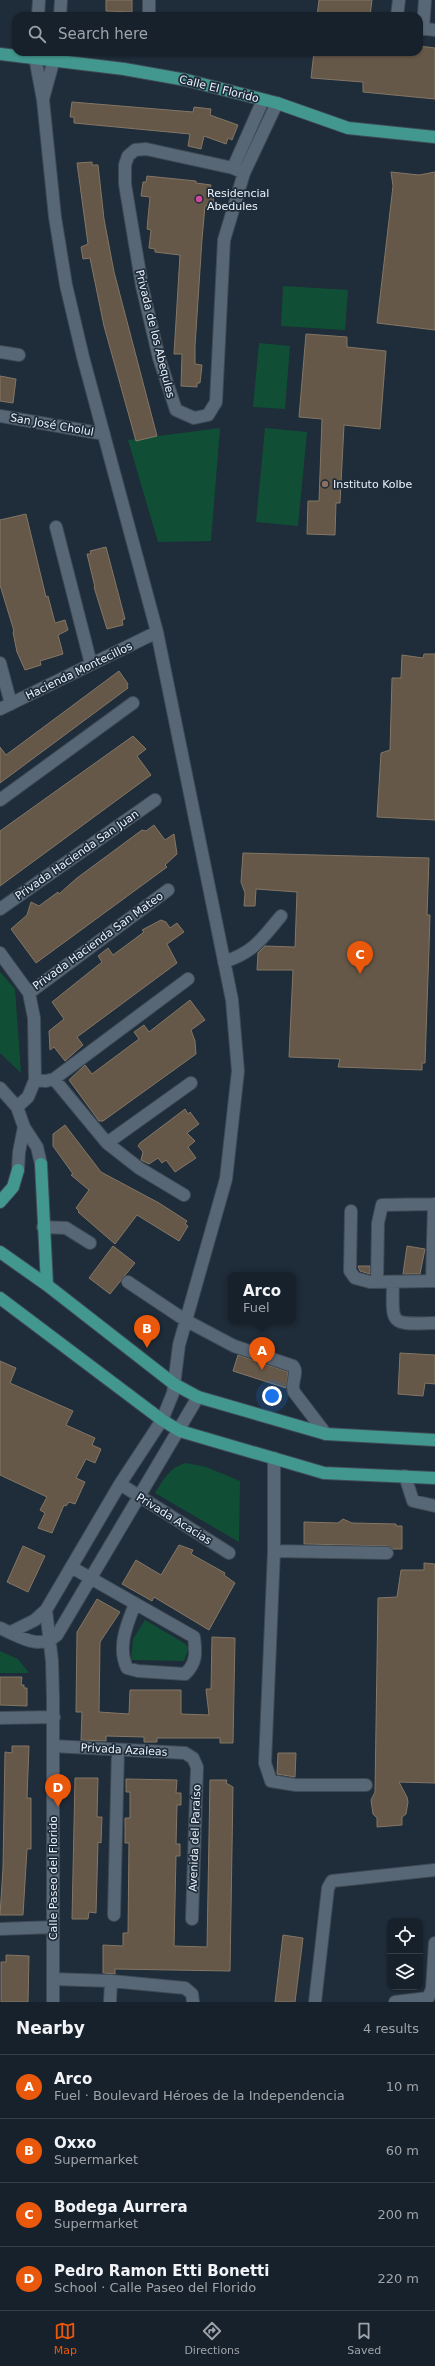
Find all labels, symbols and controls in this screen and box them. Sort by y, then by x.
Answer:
search box [12,12,423,56]
icon: search [26,23,48,45]
text: Search here [58,25,148,43]
street label: Calle El Florido [178,73,260,105]
place label: Residencial Abedules [207,187,269,213]
marker: Residencial Abedules [194,194,204,204]
street label: Privada de los Abequles [133,269,177,400]
street label: San José Cholul [9,411,95,439]
place label: Instituto Kolbe [333,478,413,491]
marker: Instituto Kolbe [320,479,330,489]
street label: Hacienda Montecillos [24,639,135,702]
street label: Privada Hacienda San Juan [13,807,141,903]
street label: Privada Hacienda San Mateo [30,889,166,993]
pin: C [347,941,373,974]
popup [228,1272,296,1324]
text: Arco [243,1282,281,1300]
text: Fuel [243,1300,270,1315]
pin: B [134,1315,160,1348]
pin: A [249,1337,275,1370]
your location [262,1386,282,1406]
street label: Privada Acacias [134,1491,214,1547]
street label: Privada Azaleas [80,1741,168,1759]
pin: D [45,1774,71,1807]
street label: Avenida del Paraíso [187,1784,203,1892]
street label: Calle Paseo del Florido [47,1816,60,1940]
map controls [387,1918,423,1990]
button: locate [387,1918,423,1954]
button: layers [387,1954,423,1990]
text: Nearby [16,2018,85,2038]
text: 4 results [363,2021,419,2036]
text: Arco [54,2070,92,2088]
text: A [24,2079,34,2094]
text: 10 m [386,2079,419,2094]
text: Fuel · Boulevard Héroes de la Independencia [54,2088,345,2103]
text: Oxxo [54,2134,96,2152]
text: B [24,2143,34,2158]
text: 60 m [386,2143,419,2158]
text: Supermarket [54,2152,138,2167]
text: Bodega Aurrera [54,2198,188,2216]
text: C [24,2207,34,2222]
text: 200 m [377,2207,419,2222]
text: Supermarket [54,2216,138,2231]
text: Pedro Ramon Etti Bonetti [54,2262,269,2280]
text: D [24,2271,34,2286]
text: 220 m [377,2271,419,2286]
text: School · Calle Paseo del Florido [54,2280,256,2295]
tab: Map [54,2320,77,2357]
tab: Directions [184,2320,240,2357]
tab: Saved [347,2320,381,2357]

